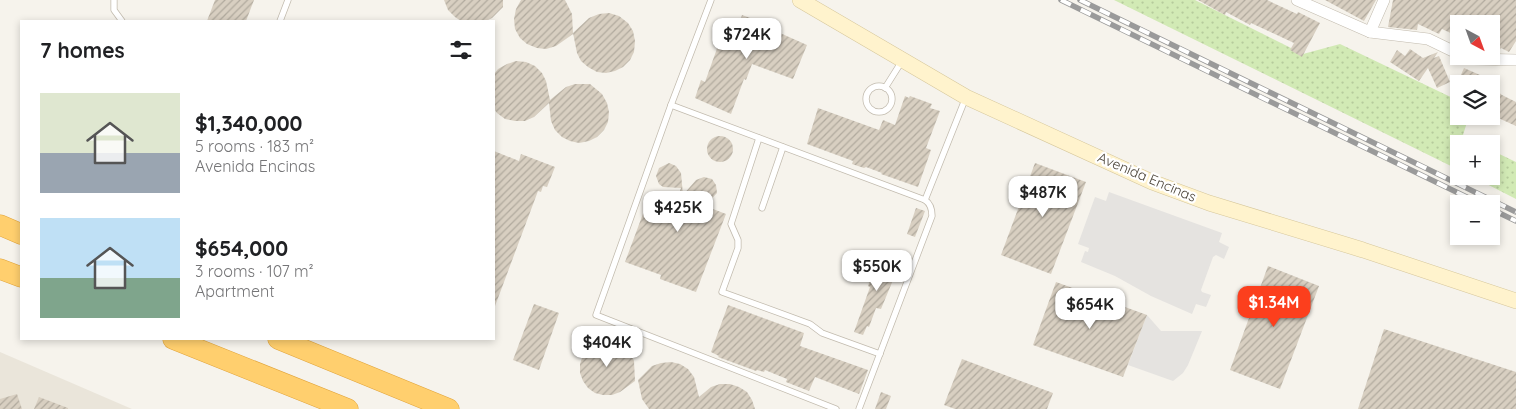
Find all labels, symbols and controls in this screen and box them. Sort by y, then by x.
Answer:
north arrow [1450,15,1500,65]
map controls [1450,15,1500,245]
pin: $724K [712,18,782,60]
text: $724K [723,24,771,44]
icon: filters [447,36,475,64]
text: 7 homes [40,37,125,63]
button: layers [1450,75,1500,125]
text: $1,340,000 [195,110,302,136]
icon: home [80,113,140,173]
button: + [1450,135,1500,185]
text: 5 rooms · 183 m² [195,136,314,156]
street label: Avenida Encinas [1095,148,1199,206]
text: Avenida Encinas [195,156,315,176]
pin: $487K [1008,176,1078,218]
text: $487K [1020,182,1067,202]
pin: $425K [643,190,713,233]
button: − [1450,195,1500,245]
text: $425K [654,197,702,217]
text: $654,000 [195,235,288,261]
icon: home [80,238,140,298]
pin: $550K [842,250,912,292]
text: $550K [853,256,901,276]
text: 3 rooms · 107 m² [195,261,314,281]
text: Apartment [195,281,275,301]
pin: $1.34M [1233,286,1315,328]
pin: $654K [1055,288,1125,330]
text: $1.34M [1249,292,1299,312]
text: $654K [1066,294,1114,314]
pin: $404K [572,326,642,368]
text: $404K [583,332,631,352]

